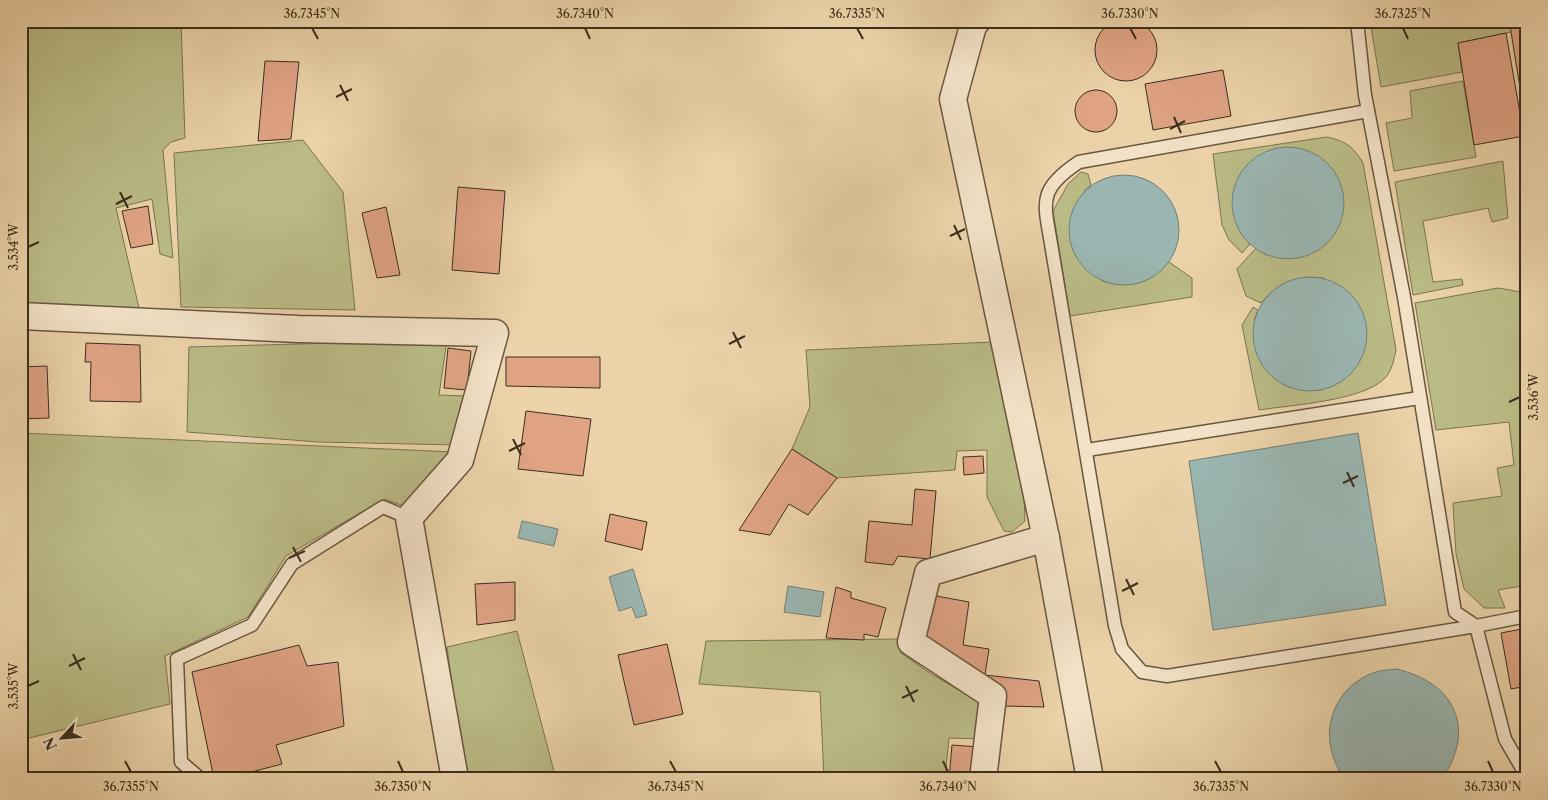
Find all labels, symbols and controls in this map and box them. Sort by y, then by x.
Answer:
text: 36.7345°N [284,6,340,21]
text: 36.7340°N [556,6,614,21]
text: 36.7335°N [829,6,885,21]
text: 36.7330°N [1101,6,1159,21]
text: 36.7325°N [1375,6,1431,21]
text: 3.534°W [6,223,21,270]
text: 3.536°W [1526,373,1541,420]
text: 3.535°W [6,662,21,709]
north arrow [38,712,88,762]
text: N [40,734,61,753]
text: 36.7355°N [103,779,159,794]
text: 36.7350°N [374,779,432,794]
text: 36.7345°N [648,779,704,794]
text: 36.7340°N [919,779,977,794]
text: 36.7335°N [1193,779,1249,794]
text: 36.7330°N [1464,779,1522,794]

